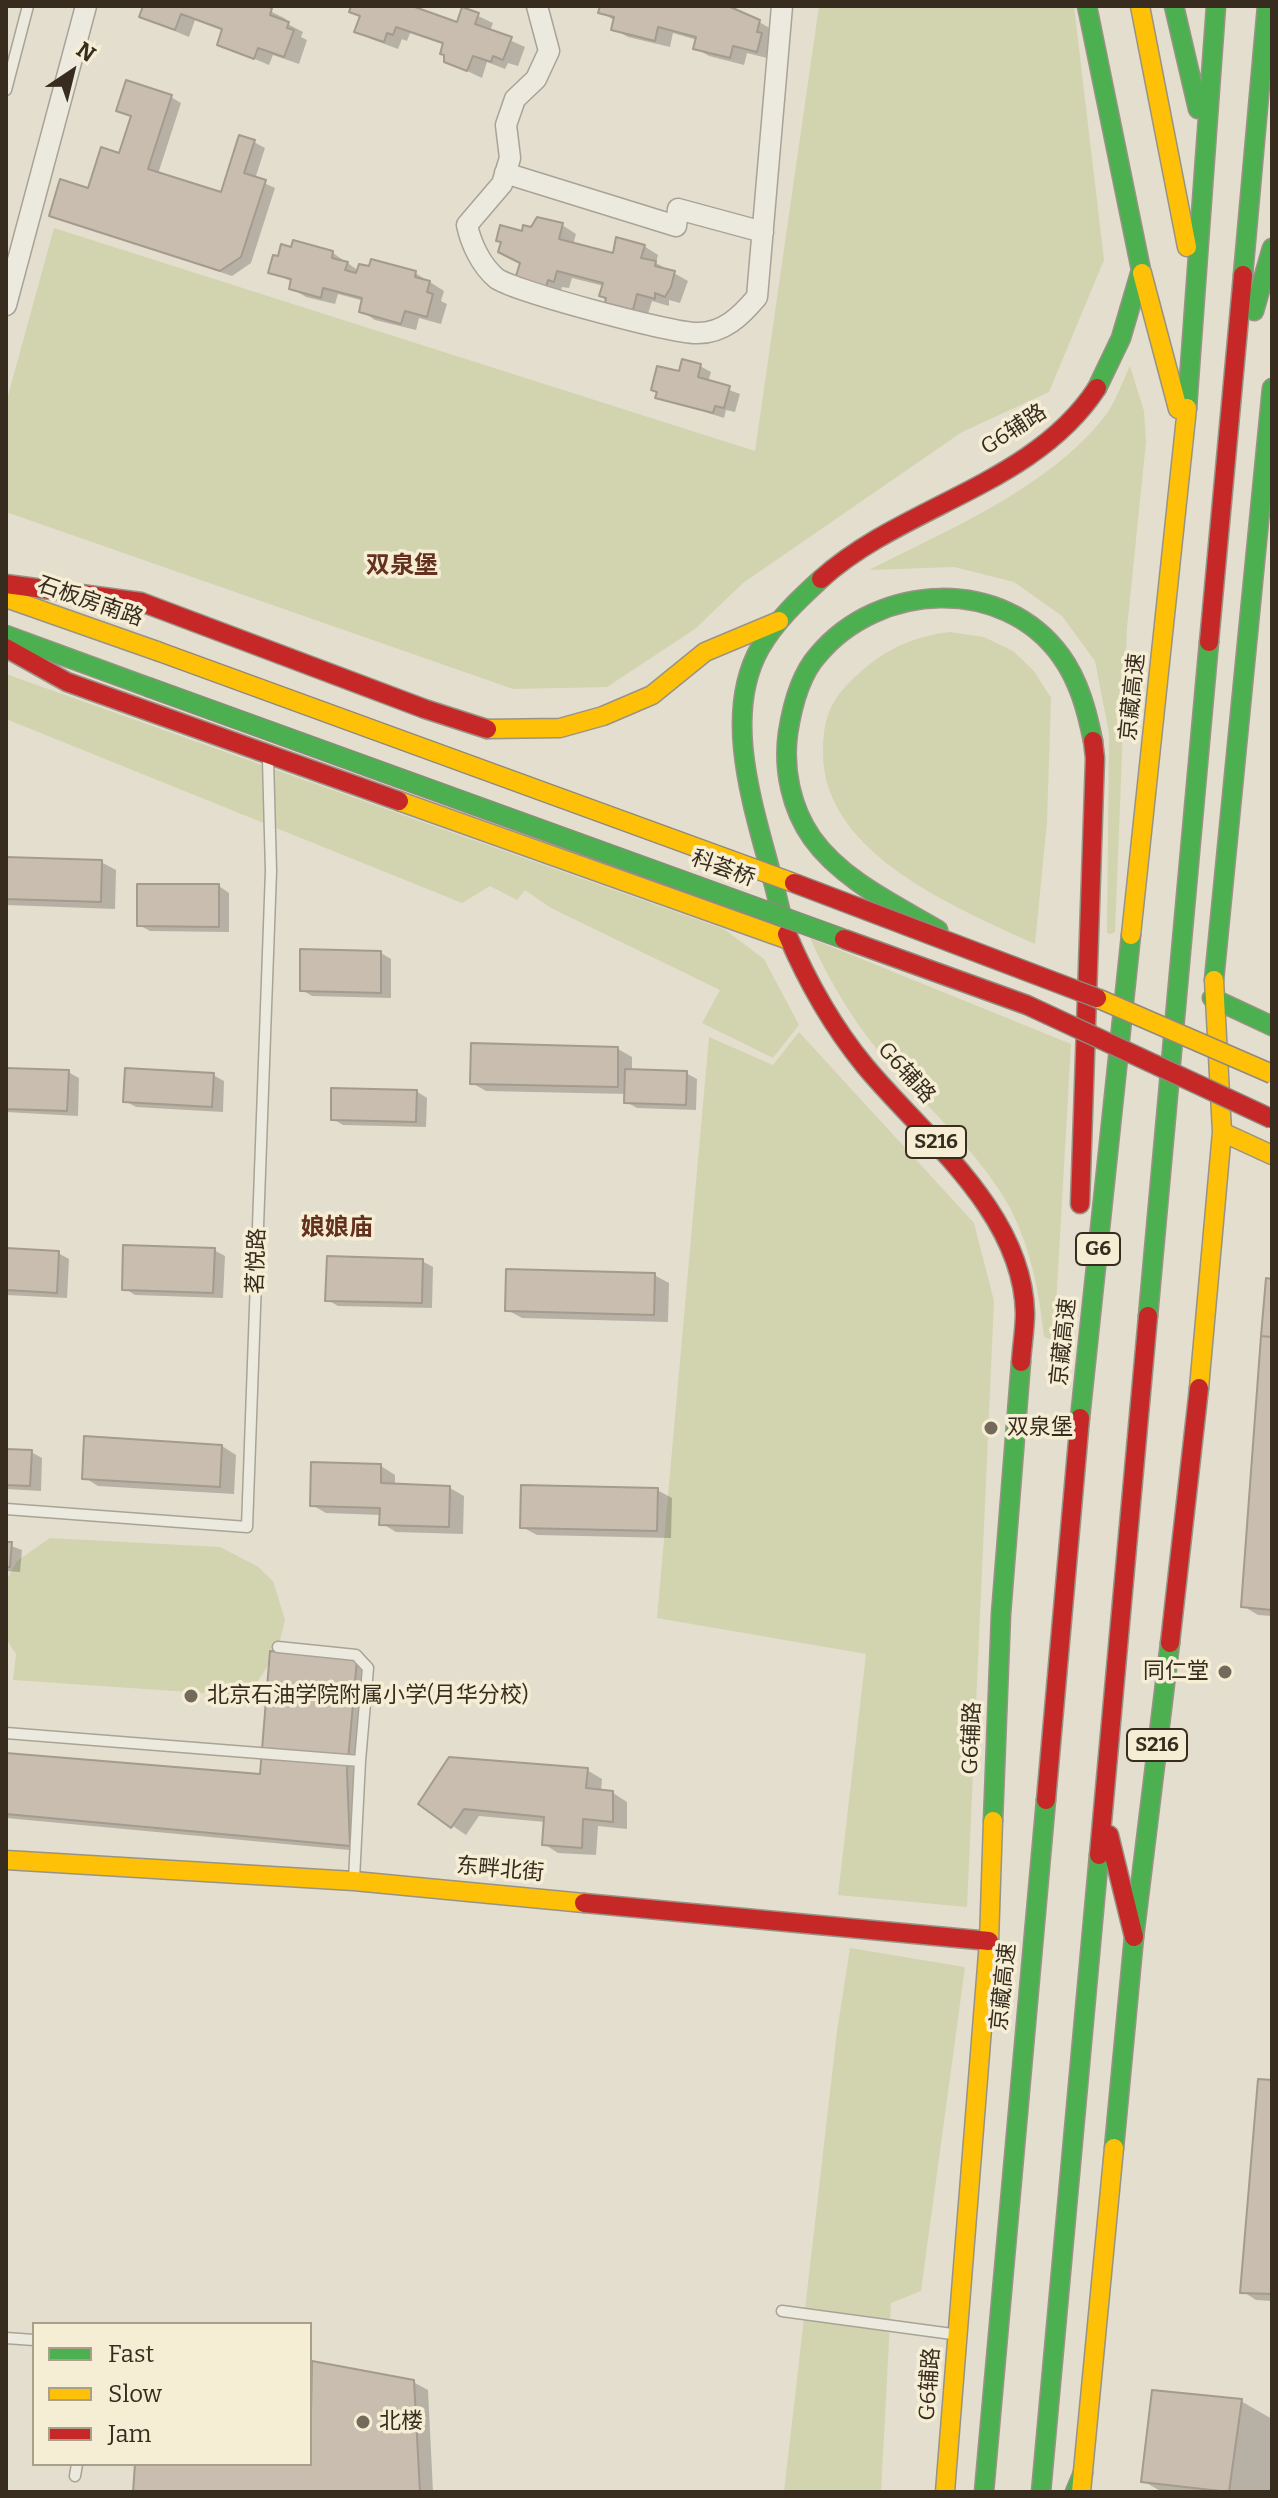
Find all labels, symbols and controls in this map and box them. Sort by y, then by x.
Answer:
north arrow [32,32,112,112]
text: N [71,36,101,68]
street label: G6辅路 [976,399,1052,461]
district label: 双泉堡 [366,552,438,580]
street label: 石板房南路 [34,572,146,632]
street label: 京藏高速 [1115,652,1151,742]
street label: 科荟桥 [687,845,759,893]
street label: G6辅路 [872,1037,940,1109]
road number: S216 [906,1126,966,1158]
district label: 娘娘庙 [301,1214,373,1242]
street label: 茗悦路 [243,1228,271,1294]
road number: G6 [1076,1233,1120,1265]
street label: 京藏高速 [1046,1297,1082,1387]
place label: 双泉堡 [1007,1415,1073,1441]
marker: 双泉堡 [982,1419,1000,1437]
place label: 同仁堂 [1143,1659,1209,1685]
marker: 同仁堂 [1216,1663,1234,1681]
place label: 北京石油学院附属小学(月华分校) [207,1683,529,1709]
marker: 北京石油学院附属小学(月华分校) [182,1687,200,1705]
street label: G6辅路 [958,1701,986,1775]
road number: S216 [1127,1729,1187,1761]
street label: 东畔北街 [455,1853,545,1887]
street label: 京藏高速 [986,1942,1022,2032]
legend [32,2322,312,2466]
text: Fast [108,2340,154,2368]
street label: G6辅路 [914,2347,946,2421]
text: Slow [108,2380,162,2408]
place label: 北楼 [379,2409,423,2435]
marker: 北楼 [354,2413,372,2431]
text: Jam [108,2420,151,2448]

